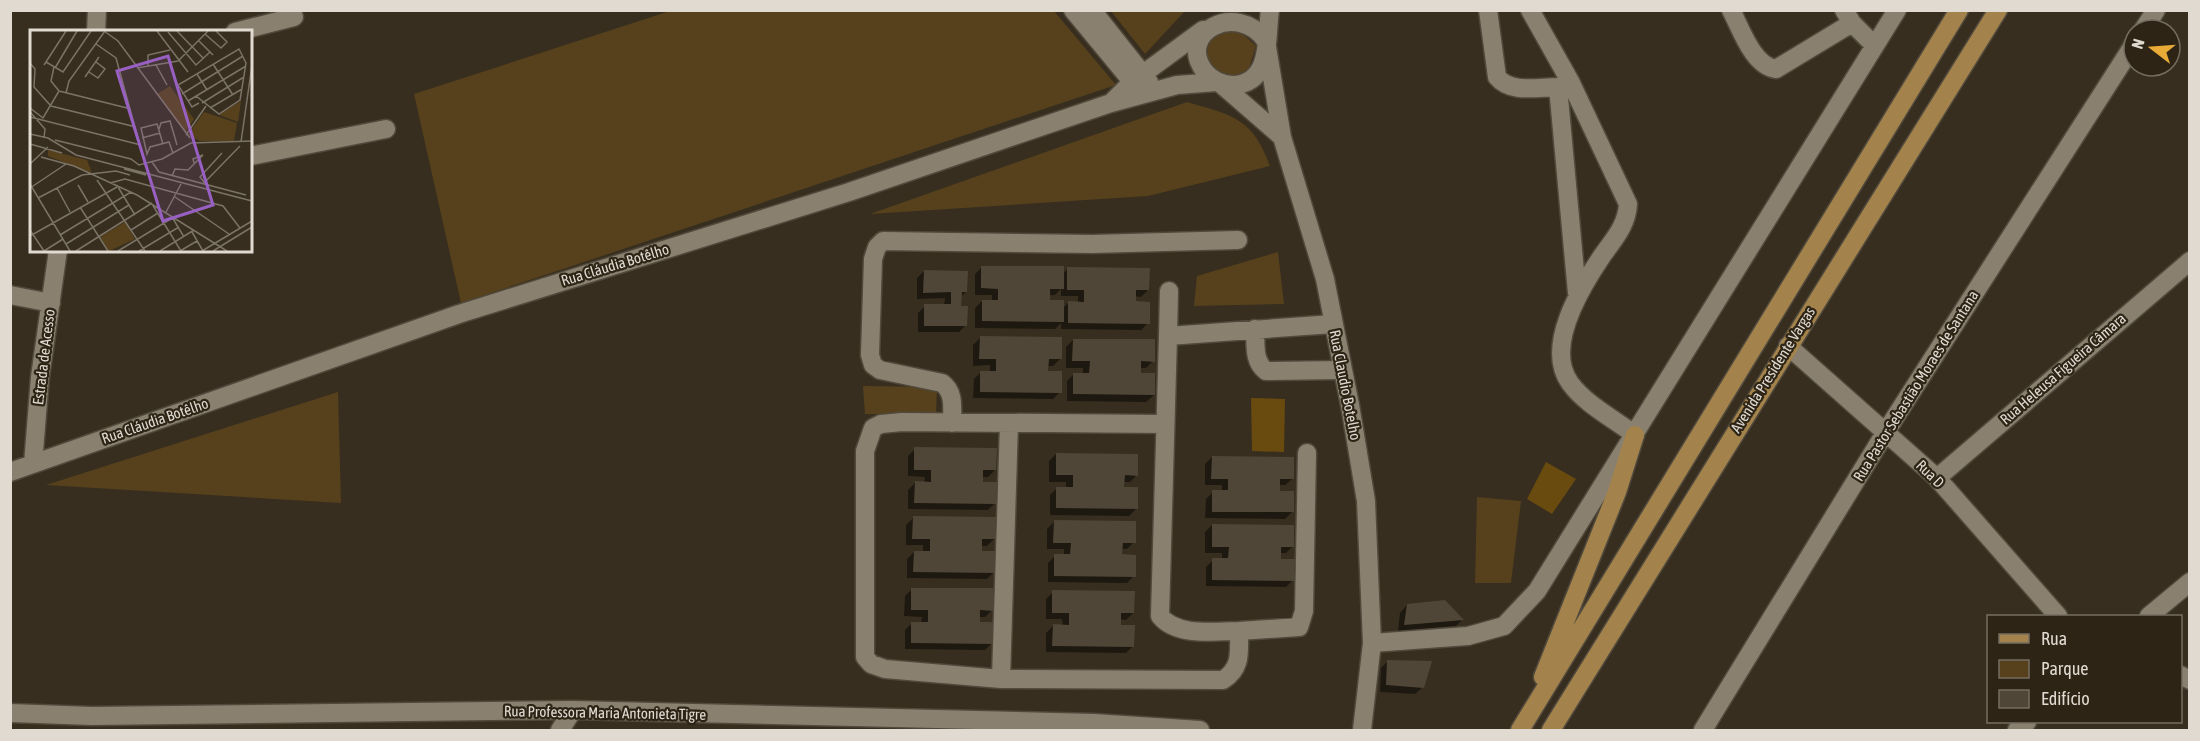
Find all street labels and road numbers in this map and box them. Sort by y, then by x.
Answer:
street label: Rua Cláudia Botêlho [559,240,671,289]
street label: Rua Pastor Sebastião Moraes de Santana [1850,287,1982,484]
street label: Avenida Presidente Vargas [1727,304,1818,436]
street label: Estrada de Acesso [29,308,58,406]
street label: Rua Heleusa Figueira Câmara [1996,309,2129,428]
street label: Rua Claudio Botelho [1326,328,1365,441]
street label: Rua Cláudia Botêlho [99,394,210,447]
street label: Rua D [1913,456,1948,491]
street label: Rua Professora Maria Antonieta Tigre [504,702,707,723]

